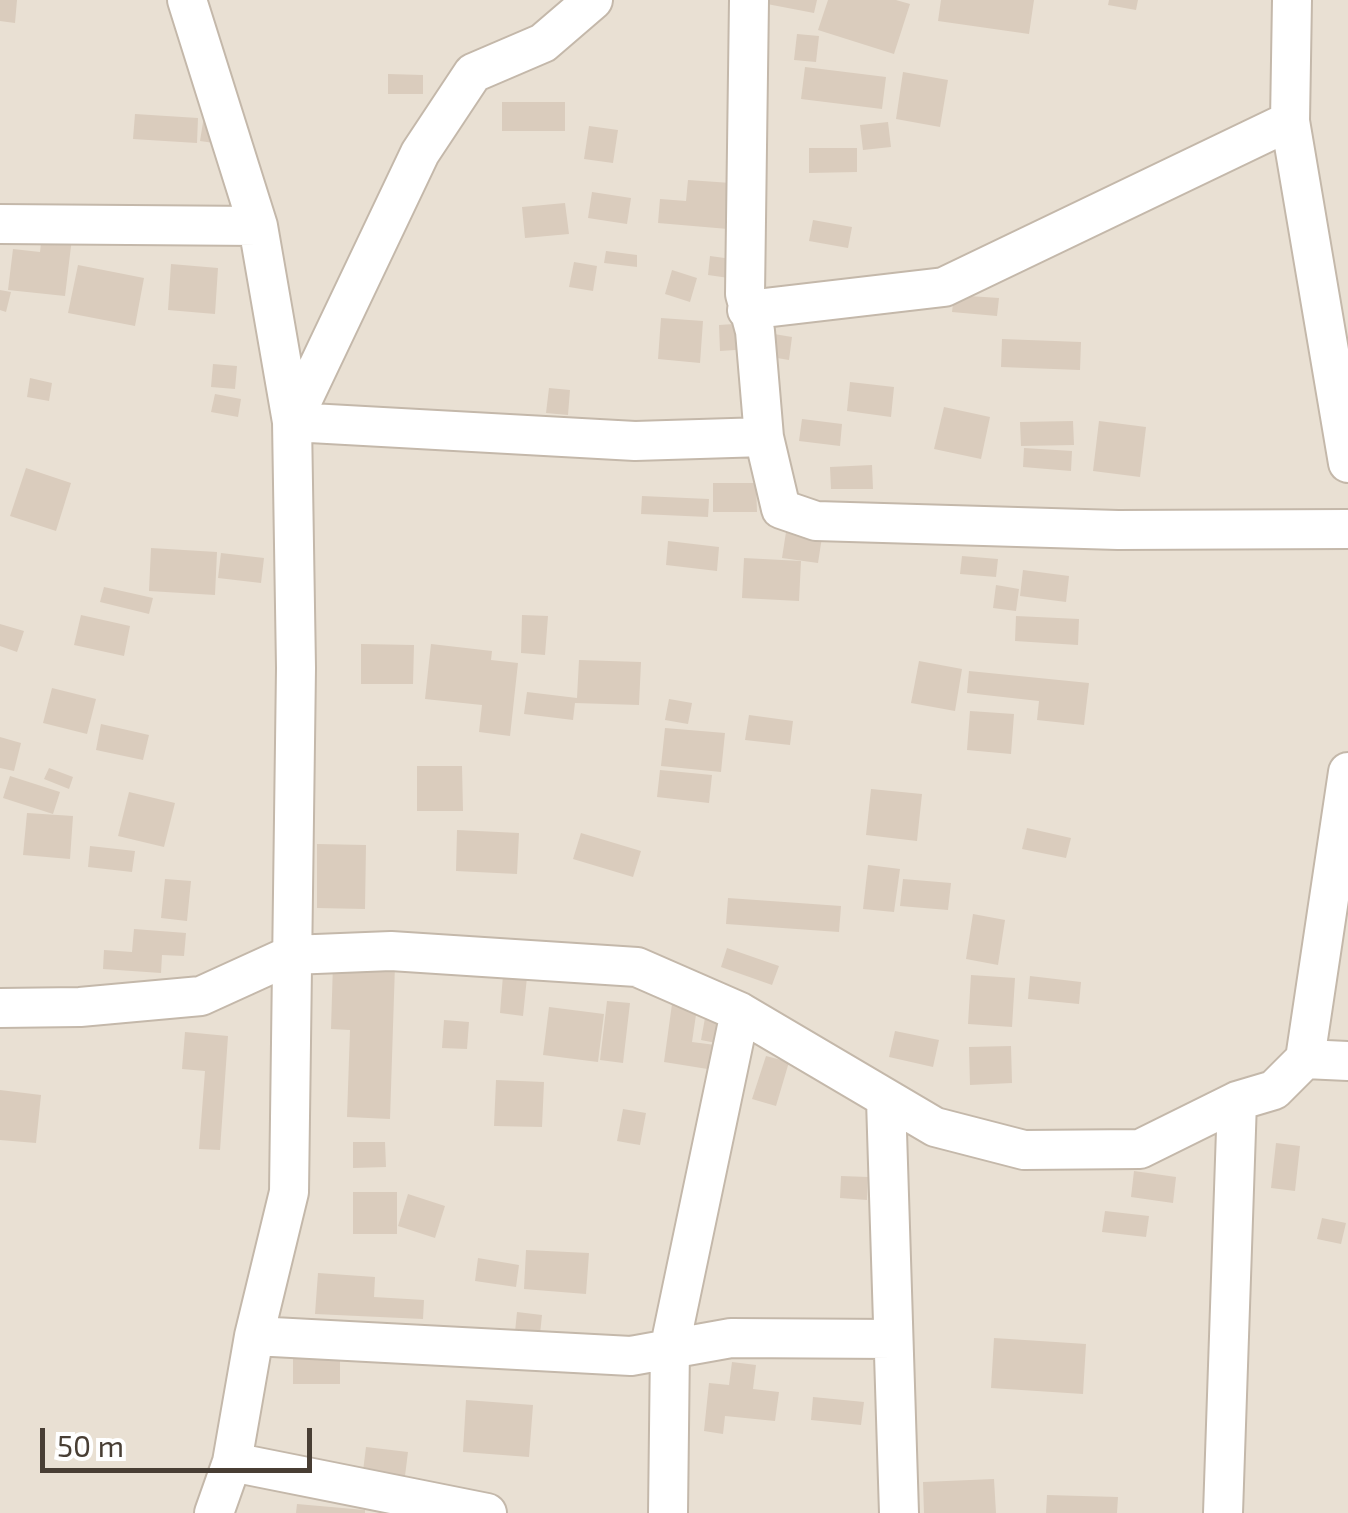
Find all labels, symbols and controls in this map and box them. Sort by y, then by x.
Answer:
scale bar [45,1408,318,1470]
text: 50 m [57,1427,124,1463]

